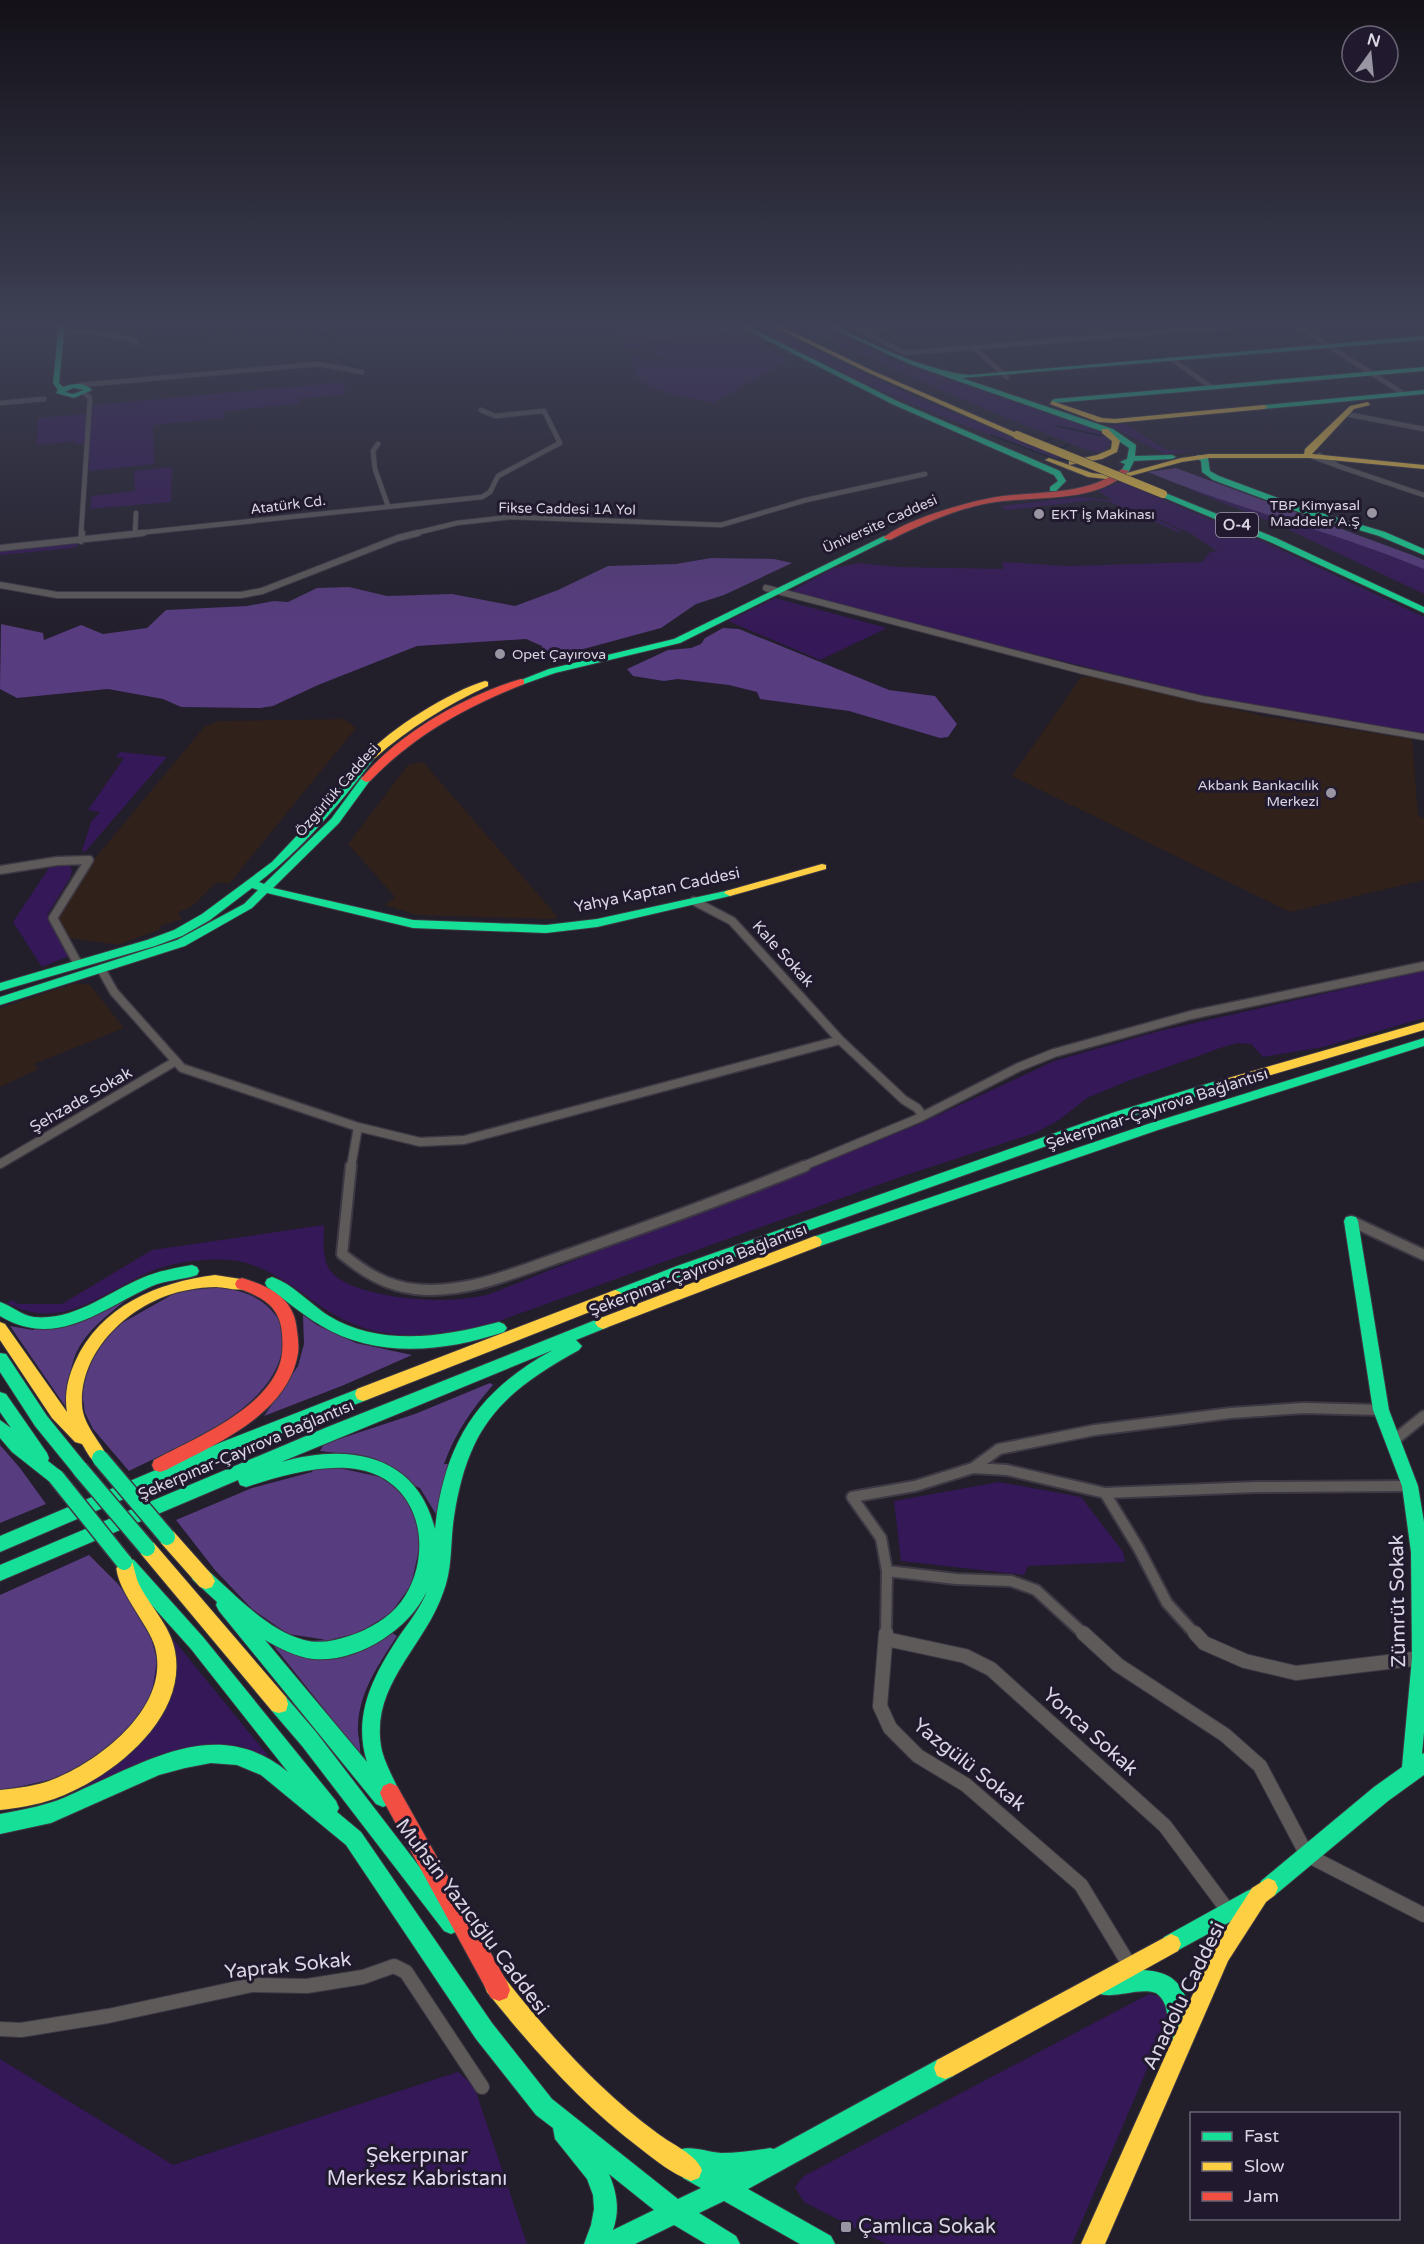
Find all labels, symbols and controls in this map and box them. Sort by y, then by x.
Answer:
north arrow [1340,24,1400,84]
text: N [1365,29,1382,52]
street label: Üniversite Caddesi [820,491,940,557]
street label: Atatürk Cd. [249,492,327,518]
place label: TBP Kimyasal Maddeler A.Ş [1270,497,1360,530]
street label: Fikse Caddesi 1A Yol [498,499,636,519]
place label: EKT İş Makinası [1051,506,1155,523]
marker: TBP Kimyasal Maddeler A.Ş [1365,506,1379,520]
marker: EKT İş Makinası [1032,507,1046,521]
road number: O-4 [1216,513,1258,537]
place label: Opet Çayırova [512,646,606,663]
marker: Opet Çayırova [493,647,507,661]
street label: Özgürlük Caddesi [292,740,382,840]
place label: Akbank Bankacılık Merkezi [1198,777,1319,810]
marker: Akbank Bankacılık Merkezi [1324,786,1338,800]
street label: Yahya Kaptan Caddesi [572,863,742,917]
street label: Kale Sokak [748,917,818,992]
street label: Şehzade Sokak [26,1063,136,1137]
street label: Şekerpınar-Çayırova Bağlantısı [1043,1064,1271,1154]
street label: Şekerpınar-Çayırova Bağlantısı [586,1219,810,1321]
street label: Şekerpınar-Çayırova Bağlantısı [135,1395,357,1505]
street label: Zümrüt Sokak [1385,1534,1411,1668]
street label: Yonca Sokak [1037,1683,1143,1781]
street label: Yazgülü Sokak [908,1713,1030,1817]
street label: Muhsin Yazıcığlu Caddesi [390,1814,554,2020]
street label: Anadolu Caddesi [1138,1918,1230,2074]
street label: Yaprak Sokak [223,1947,353,1985]
legend [1190,2112,1400,2220]
text: Fast [1244,2125,1279,2147]
park label: Şekerpınar Merkesz Kabristanı [327,2144,507,2191]
text: Slow [1244,2155,1285,2177]
text: Jam [1244,2185,1279,2207]
place label: Çamlıca Sokak [858,2215,996,2239]
marker: Çamlıca Sokak [839,2220,853,2234]

